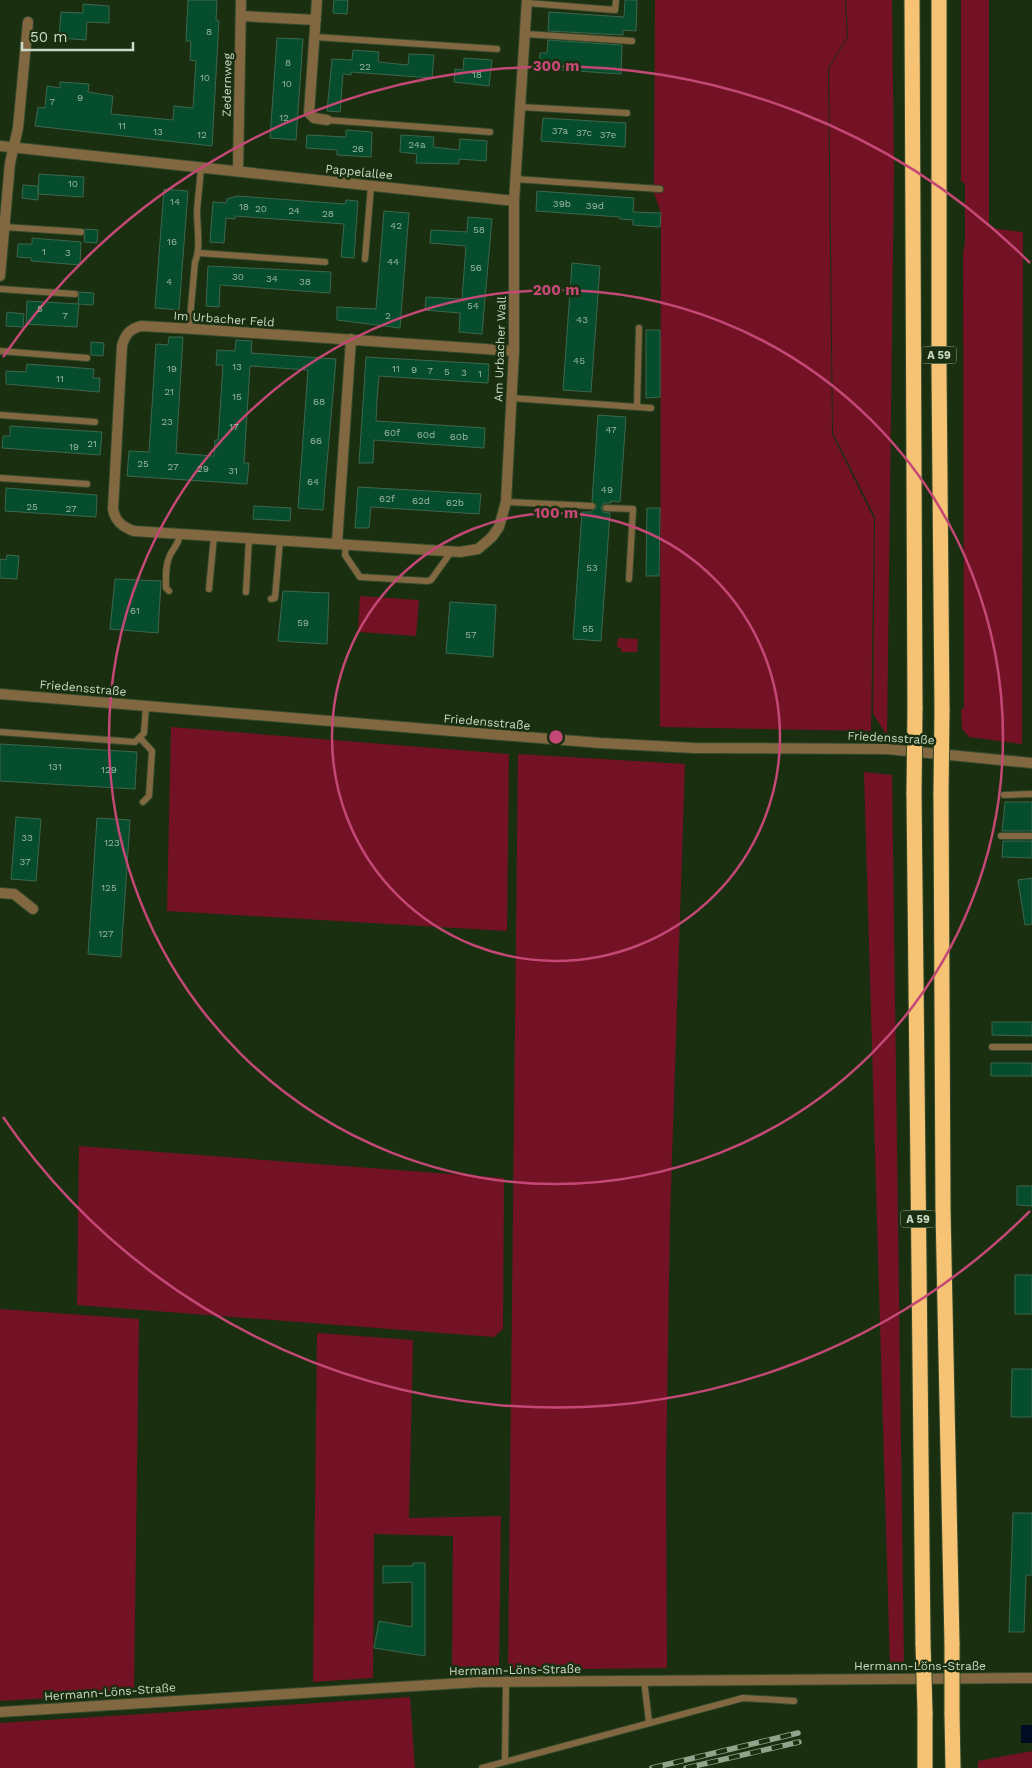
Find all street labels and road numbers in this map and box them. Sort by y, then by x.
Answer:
street label: Zedernweg [219,52,235,117]
street label: Pappelallee [325,161,393,183]
street label: Am Urbacher Wall [491,296,509,402]
street label: Im Urbacher Feld [173,308,275,330]
road number: A 59 [922,346,956,364]
street label: Friedensstraße [39,677,127,699]
street label: Friedensstraße [443,711,531,733]
street label: Friedensstraße [847,729,935,747]
road number: A 59 [900,1210,936,1228]
street label: Hermann-Löns-Straße [854,1659,986,1673]
street label: Hermann-Löns-Straße [449,1662,581,1678]
street label: Hermann-Löns-Straße [44,1680,176,1704]

